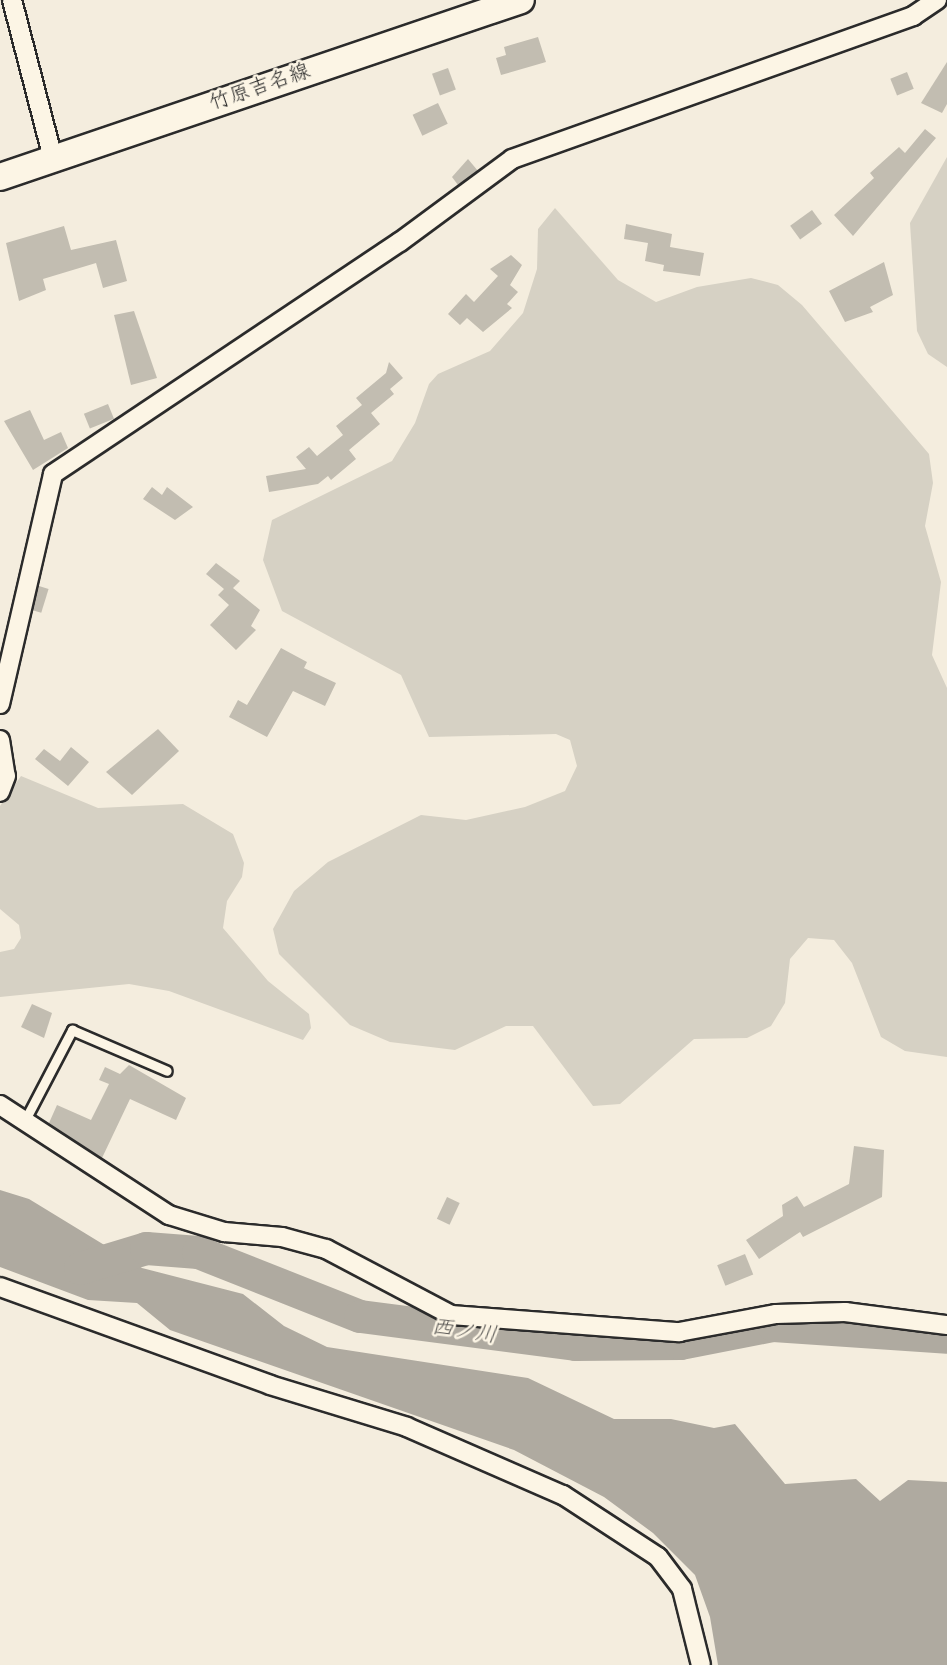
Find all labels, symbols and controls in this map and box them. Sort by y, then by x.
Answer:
street label: 竹原吉名線 [206,59,314,117]
water label: 西ノ川 [429,1314,499,1350]

